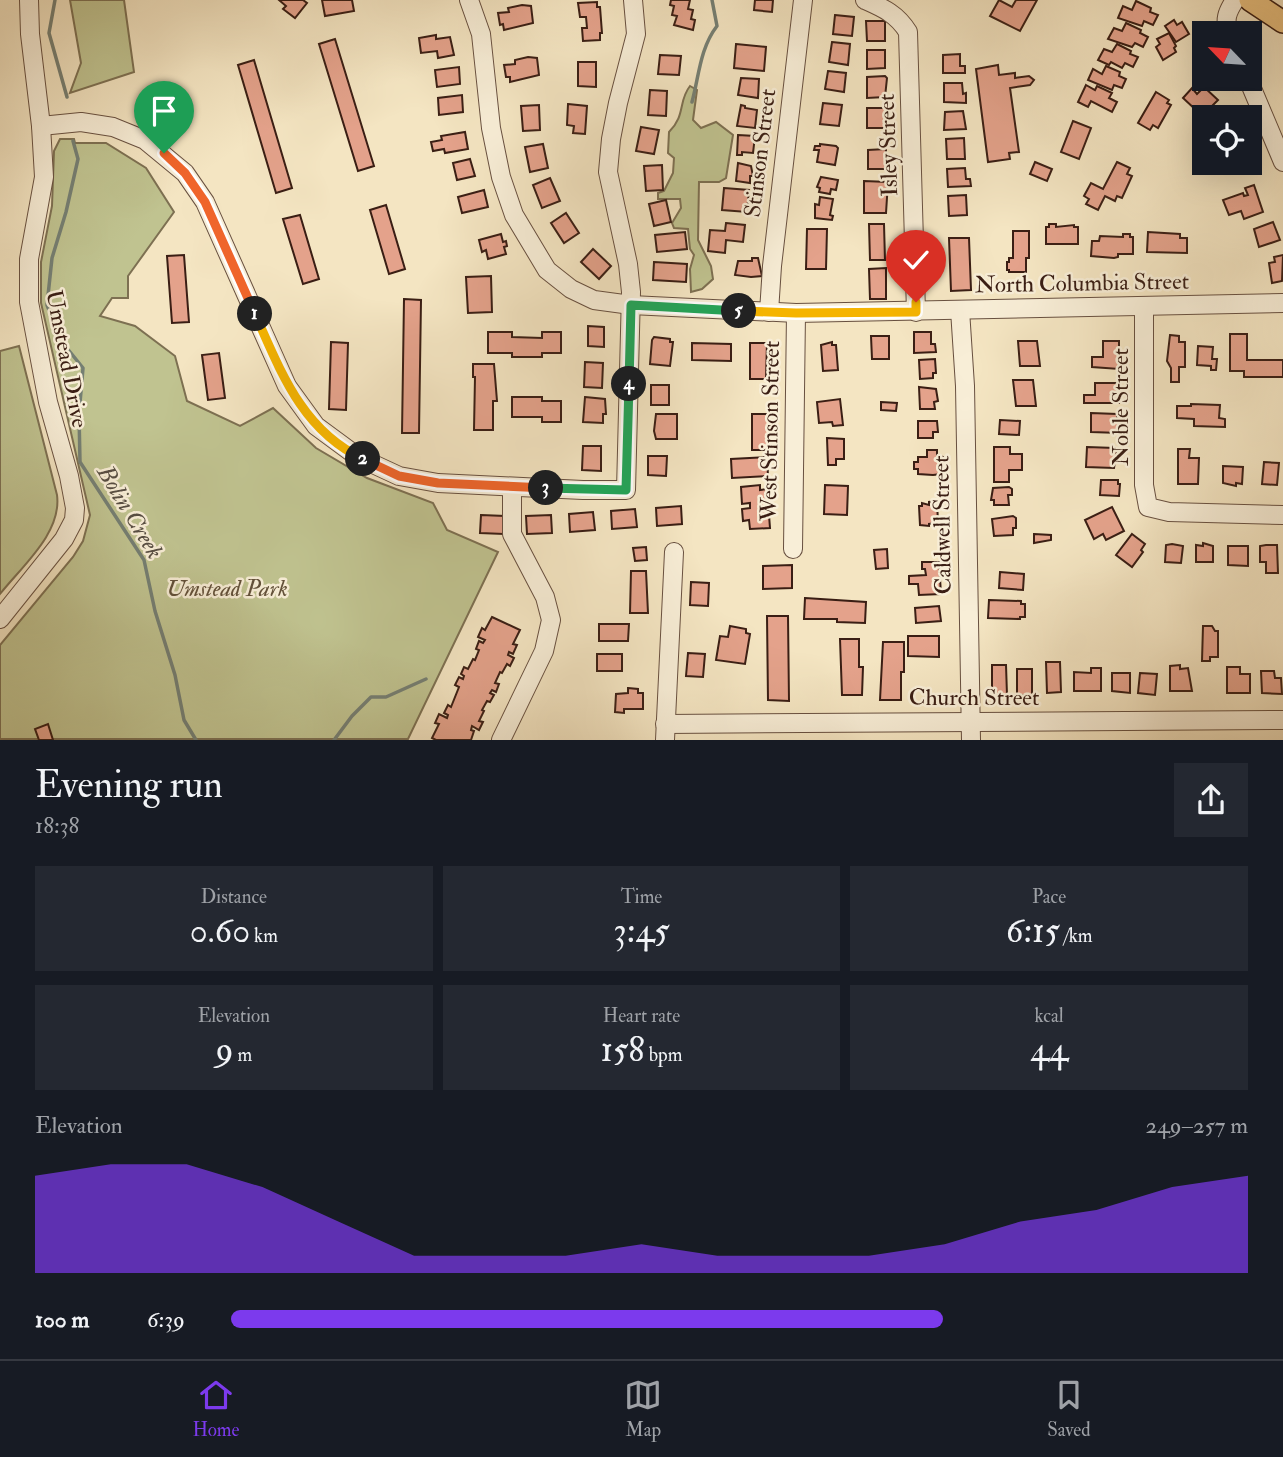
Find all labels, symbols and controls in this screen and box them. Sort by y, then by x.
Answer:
north arrow [1192,21,1262,91]
map controls [1192,21,1262,175]
pin [134,81,194,153]
street label: Stinson Street [738,87,782,219]
icon: arrive [145,92,183,130]
street label: Isley Street [872,93,904,197]
button: locate [1192,105,1262,175]
pin [886,230,946,302]
icon: check [897,241,935,279]
street label: North Columbia Street [975,267,1189,299]
street label: Umstead Drive [39,288,95,431]
pin: 5 [722,294,756,328]
pin: 1 [238,296,272,332]
text: 5 [734,298,743,322]
text: 1 [251,301,258,325]
street label: West Stinson Street [754,341,786,522]
street label: Noble Street [1106,348,1135,466]
pin: 4 [612,366,646,402]
text: 4 [623,371,634,395]
pin: 2 [346,442,380,476]
text: 2 [358,446,367,470]
street label: Caldwell Street [926,455,958,595]
water label: Bolin Creek [89,459,170,565]
pin: 3 [528,470,564,505]
text: 3 [542,475,549,499]
park label: Umstead Park [166,574,288,603]
street label: Church Street [909,683,1039,712]
text: Evening run [35,761,223,809]
button: share [1174,763,1248,837]
text: 18:38 [35,811,79,840]
text: Distance [201,885,267,909]
text: Time [621,885,662,909]
text: Pace [1032,885,1066,909]
text: 0.60 [190,909,250,953]
text: 3:45 [613,909,670,953]
text: 6:15 [1006,909,1060,953]
text: km [250,924,278,948]
text: /km [1060,924,1093,948]
text: Elevation [198,1004,270,1028]
text: Heart rate [603,1004,680,1028]
text: kcal [1035,1004,1064,1028]
text: 9 [215,1028,233,1072]
text: 158 [601,1028,645,1072]
text: 44 [1030,1028,1068,1072]
text: m [233,1043,252,1067]
text: bpm [645,1043,682,1067]
text: Elevation [35,1111,123,1140]
text: 249–257 m [1146,1111,1248,1140]
text: 100 m [35,1305,89,1334]
text: 6:39 [147,1305,185,1334]
tab: Home [192,1376,240,1442]
tab: Map [624,1376,662,1442]
tab: Saved [1047,1376,1091,1442]

